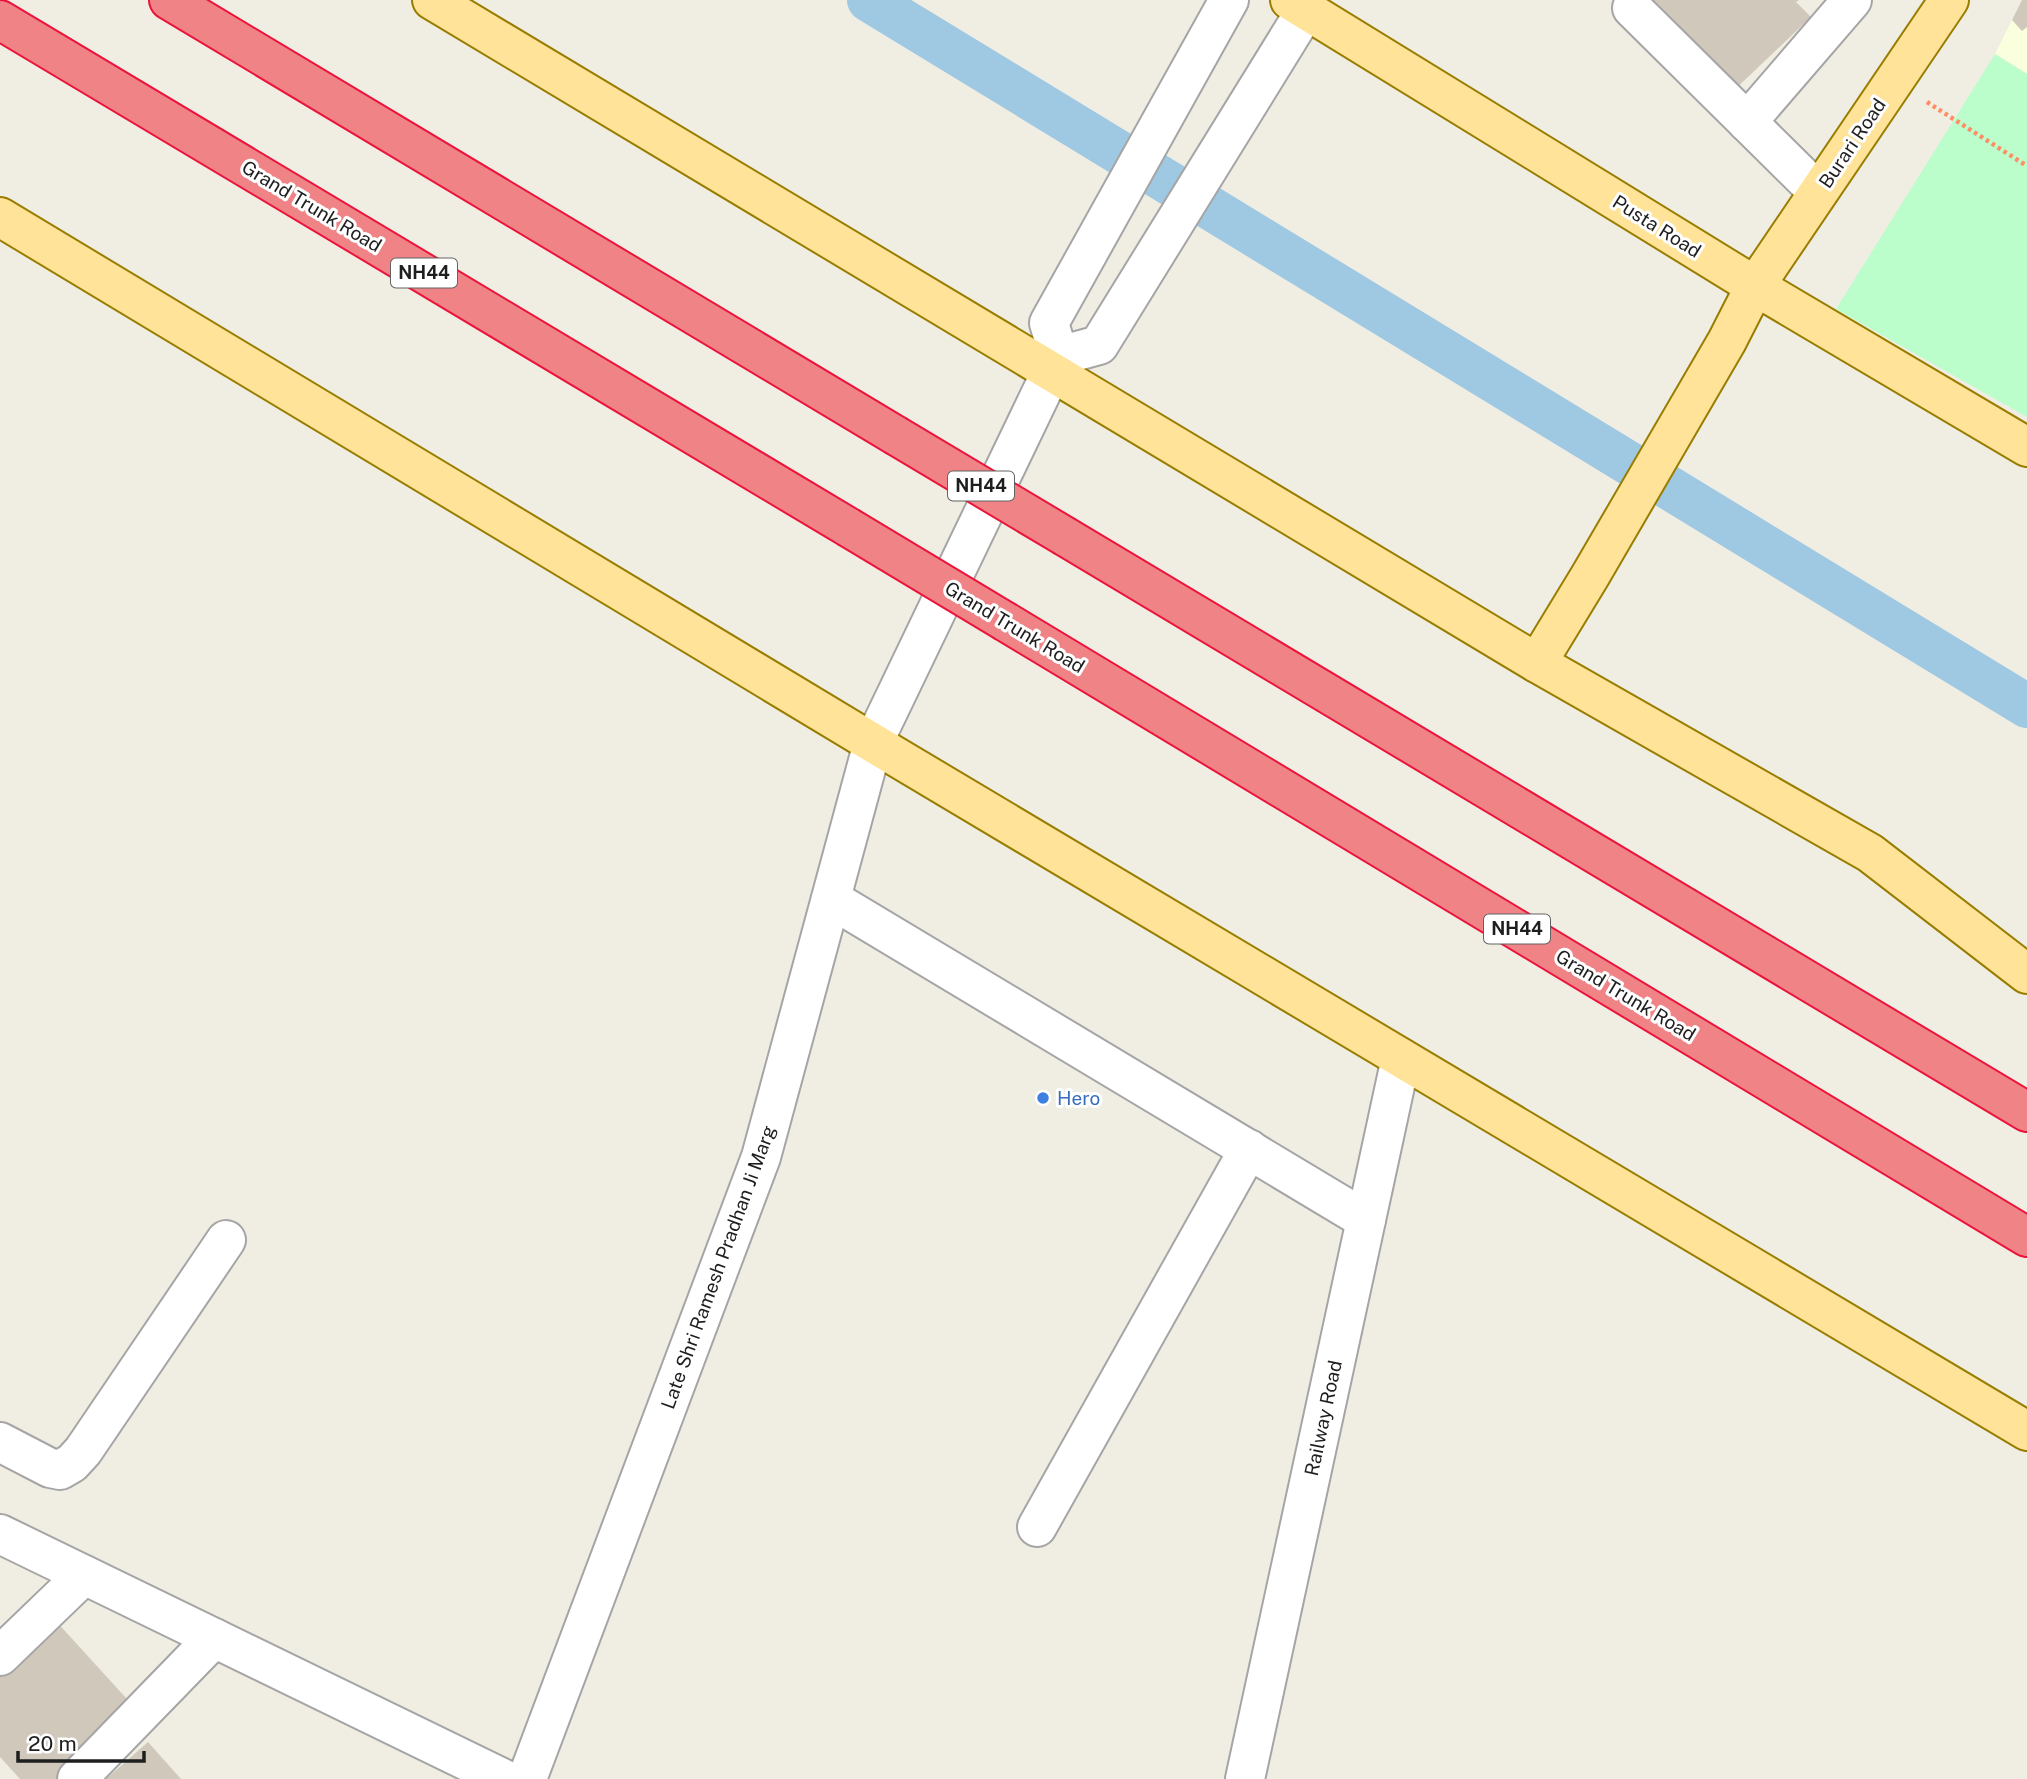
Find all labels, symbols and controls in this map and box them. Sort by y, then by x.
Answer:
street label: Burari Road [1814,94,1890,192]
street label: Grand Trunk Road [238,156,386,256]
street label: Pusta Road [1609,190,1705,262]
road number: NH44 [391,258,457,288]
road number: NH44 [948,472,1014,500]
street label: Grand Trunk Road [941,577,1089,677]
road number: NH44 [1484,914,1550,944]
street label: Grand Trunk Road [1552,945,1700,1045]
place label: Hero [1057,1087,1100,1109]
marker: Hero [1035,1090,1051,1106]
street label: Late Shri Ramesh Pradhan Ji Marg [656,1122,780,1412]
street label: Railway Road [1300,1358,1346,1478]
scale bar [18,1720,144,1764]
text: 20 m [28,1731,77,1756]

